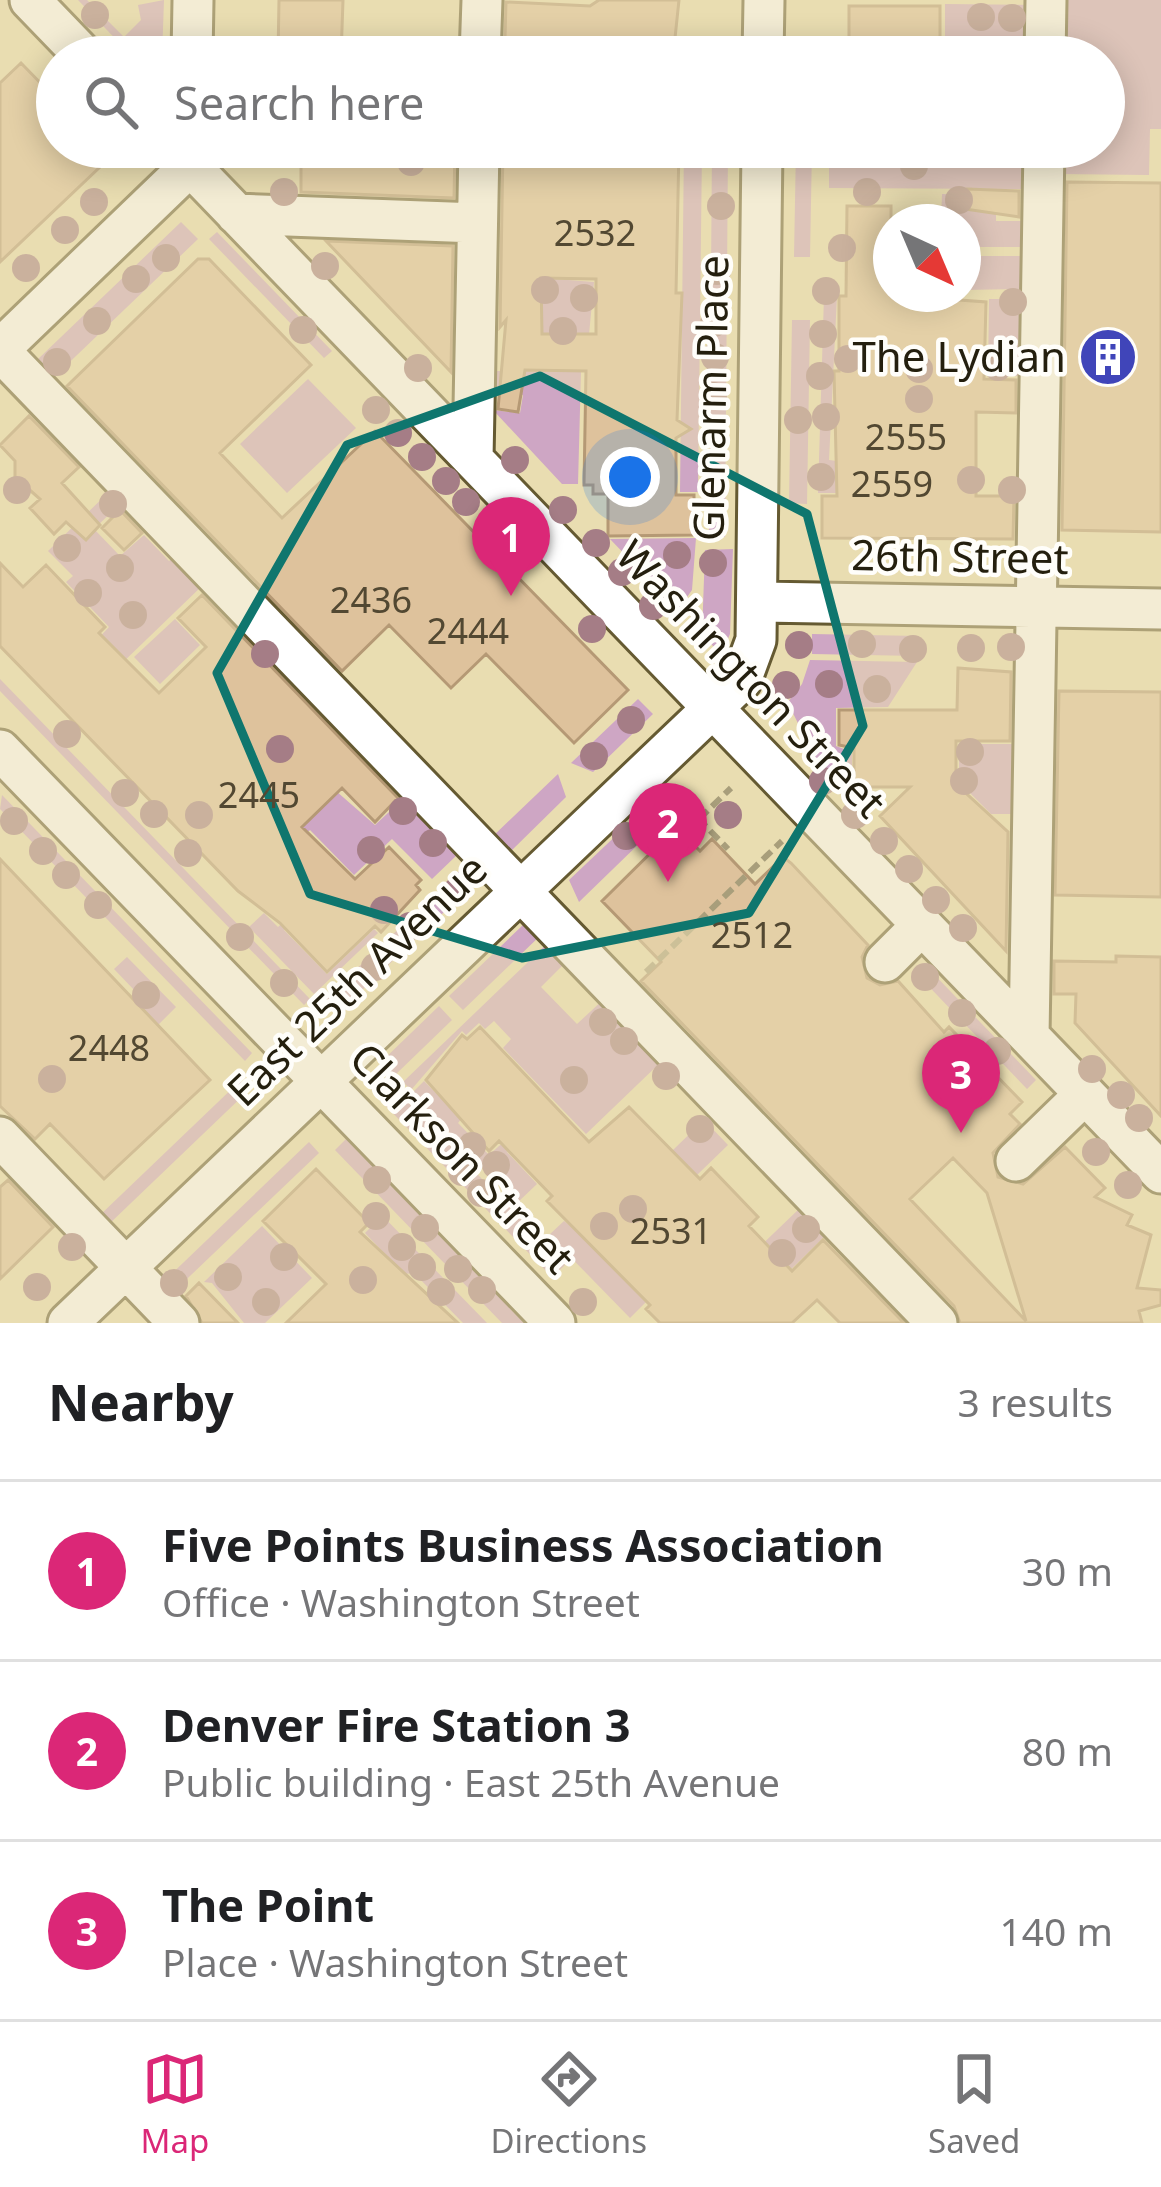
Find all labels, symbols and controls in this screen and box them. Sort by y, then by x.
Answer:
search box [36,36,1125,168]
icon: search [78,69,144,135]
text: Search here [174,72,424,133]
north arrow [873,204,981,312]
house number: 2532 [554,208,636,257]
street label: Glenarm Place [679,255,740,541]
building icon: The Lydian [1077,326,1139,388]
place label: The Lydian [852,327,1066,384]
house number: 2555 [865,412,947,461]
your location [600,447,660,507]
house number: 2559 [851,459,933,508]
pin: 1 [472,497,550,596]
street label: 26th Street [851,525,1069,586]
street label: Washington Street [605,527,899,829]
house number: 2436 [330,575,412,624]
house number: 2444 [427,606,509,655]
house number: 2445 [218,770,300,819]
pin: 2 [629,783,707,882]
street label: East 25th Avenue [214,840,498,1118]
house number: 2512 [711,910,793,959]
house number: 2448 [68,1023,150,1072]
street label: Clarkson Street [338,1029,588,1285]
pin: 3 [922,1034,1000,1133]
house number: 2531 [630,1206,712,1255]
text: Nearby [48,1366,234,1436]
text: 3 results [958,1375,1113,1428]
text: Five Points Business Association [162,1514,884,1575]
text: 1 [76,1544,98,1597]
text: 30 m [1022,1544,1113,1597]
text: Office · Washington Street [162,1575,640,1628]
text: Denver Fire Station 3 [162,1694,630,1755]
text: 2 [76,1724,98,1777]
text: 80 m [1022,1724,1113,1777]
text: Public building · East 25th Avenue [162,1755,780,1808]
text: The Point [162,1874,374,1935]
text: 3 [76,1904,98,1957]
text: 140 m [999,1904,1113,1957]
text: Place · Washington Street [162,1935,628,1988]
tab: Map [141,2046,209,2163]
tab: Directions [490,2046,647,2163]
tab: Saved [928,2046,1020,2163]

